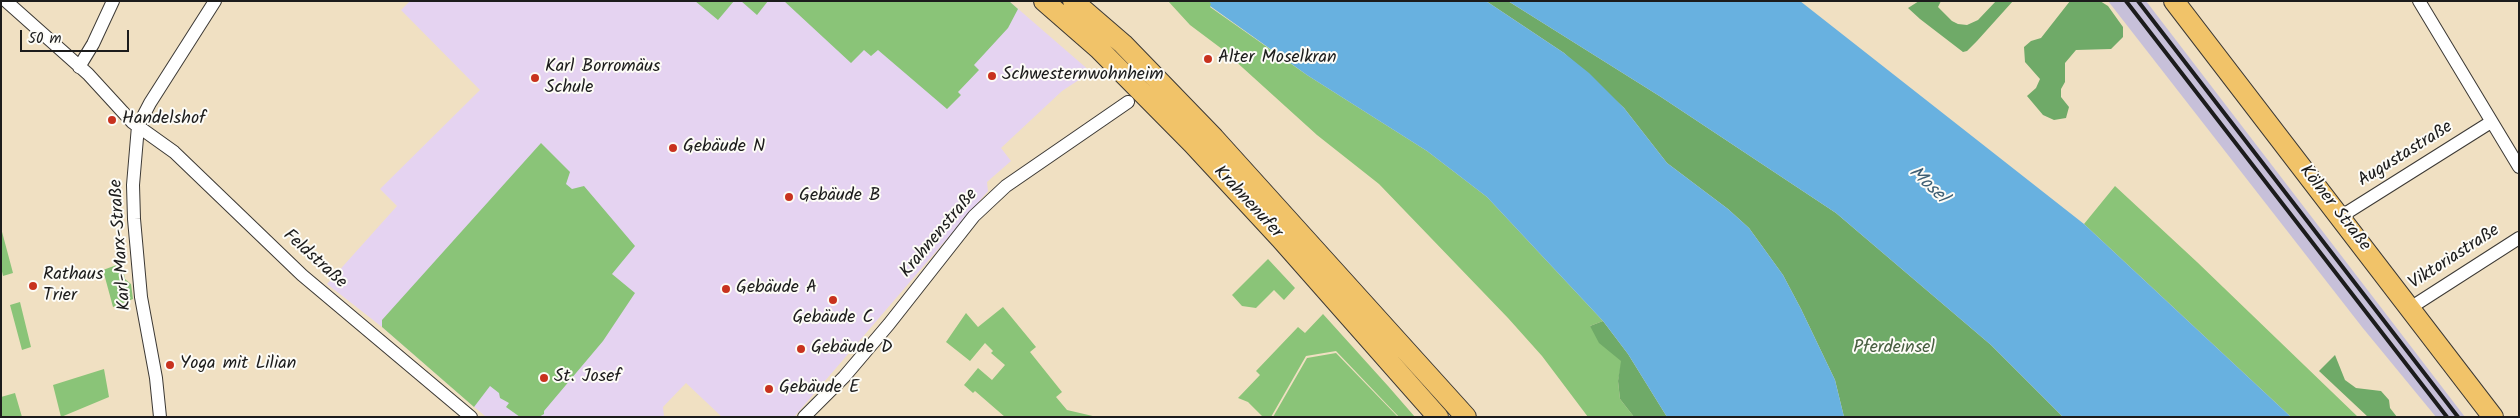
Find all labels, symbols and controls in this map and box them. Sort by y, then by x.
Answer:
scale bar [22,20,131,52]
text: 50 m [28,27,62,51]
place label: Alter Moselkran [1218,48,1337,70]
marker: Alter Moselkran [1202,53,1214,65]
place label: Karl Borromäus Schule [545,57,661,100]
place label: Schwesternwohnheim [1002,65,1164,87]
marker: Schwesternwohnheim [986,70,998,82]
marker: Karl Borromäus Schule [529,72,541,84]
place label: Handelshof [122,109,206,131]
marker: Handelshof [106,114,118,126]
street label: Augustastraße [2355,117,2457,193]
place label: Gebäude N [683,137,765,159]
marker: Gebäude N [667,142,679,154]
street label: Krahnenufer [1208,162,1286,244]
water label: Mosel [1903,162,1951,210]
street label: Kölner Straße [2294,162,2374,256]
street label: Karl-Marx-Straße [107,179,137,311]
street label: Krahnenstraße [896,185,984,283]
place label: Gebäude B [799,186,880,208]
marker: Gebäude B [783,191,795,203]
street label: Viktoriastraße [2406,221,2504,295]
street label: Feldstraße [278,226,350,294]
place label: Rathaus Trier [43,265,103,308]
place label: Gebäude A [736,278,817,300]
marker: Rathaus Trier [27,280,39,292]
marker: Gebäude A [720,283,732,295]
marker: Gebäude C [827,294,839,306]
place label: Gebäude C [793,308,873,330]
place label: Gebäude D [811,338,893,360]
park label: Pferdeinsel [1853,338,1935,360]
marker: Gebäude D [795,343,807,355]
place label: Yoga mit Lilian [180,354,296,376]
marker: Yoga mit Lilian [164,359,176,371]
place label: St. Josef [554,367,621,389]
marker: St. Josef [538,372,550,384]
place label: Gebäude E [779,378,860,400]
marker: Gebäude E [763,383,775,395]

